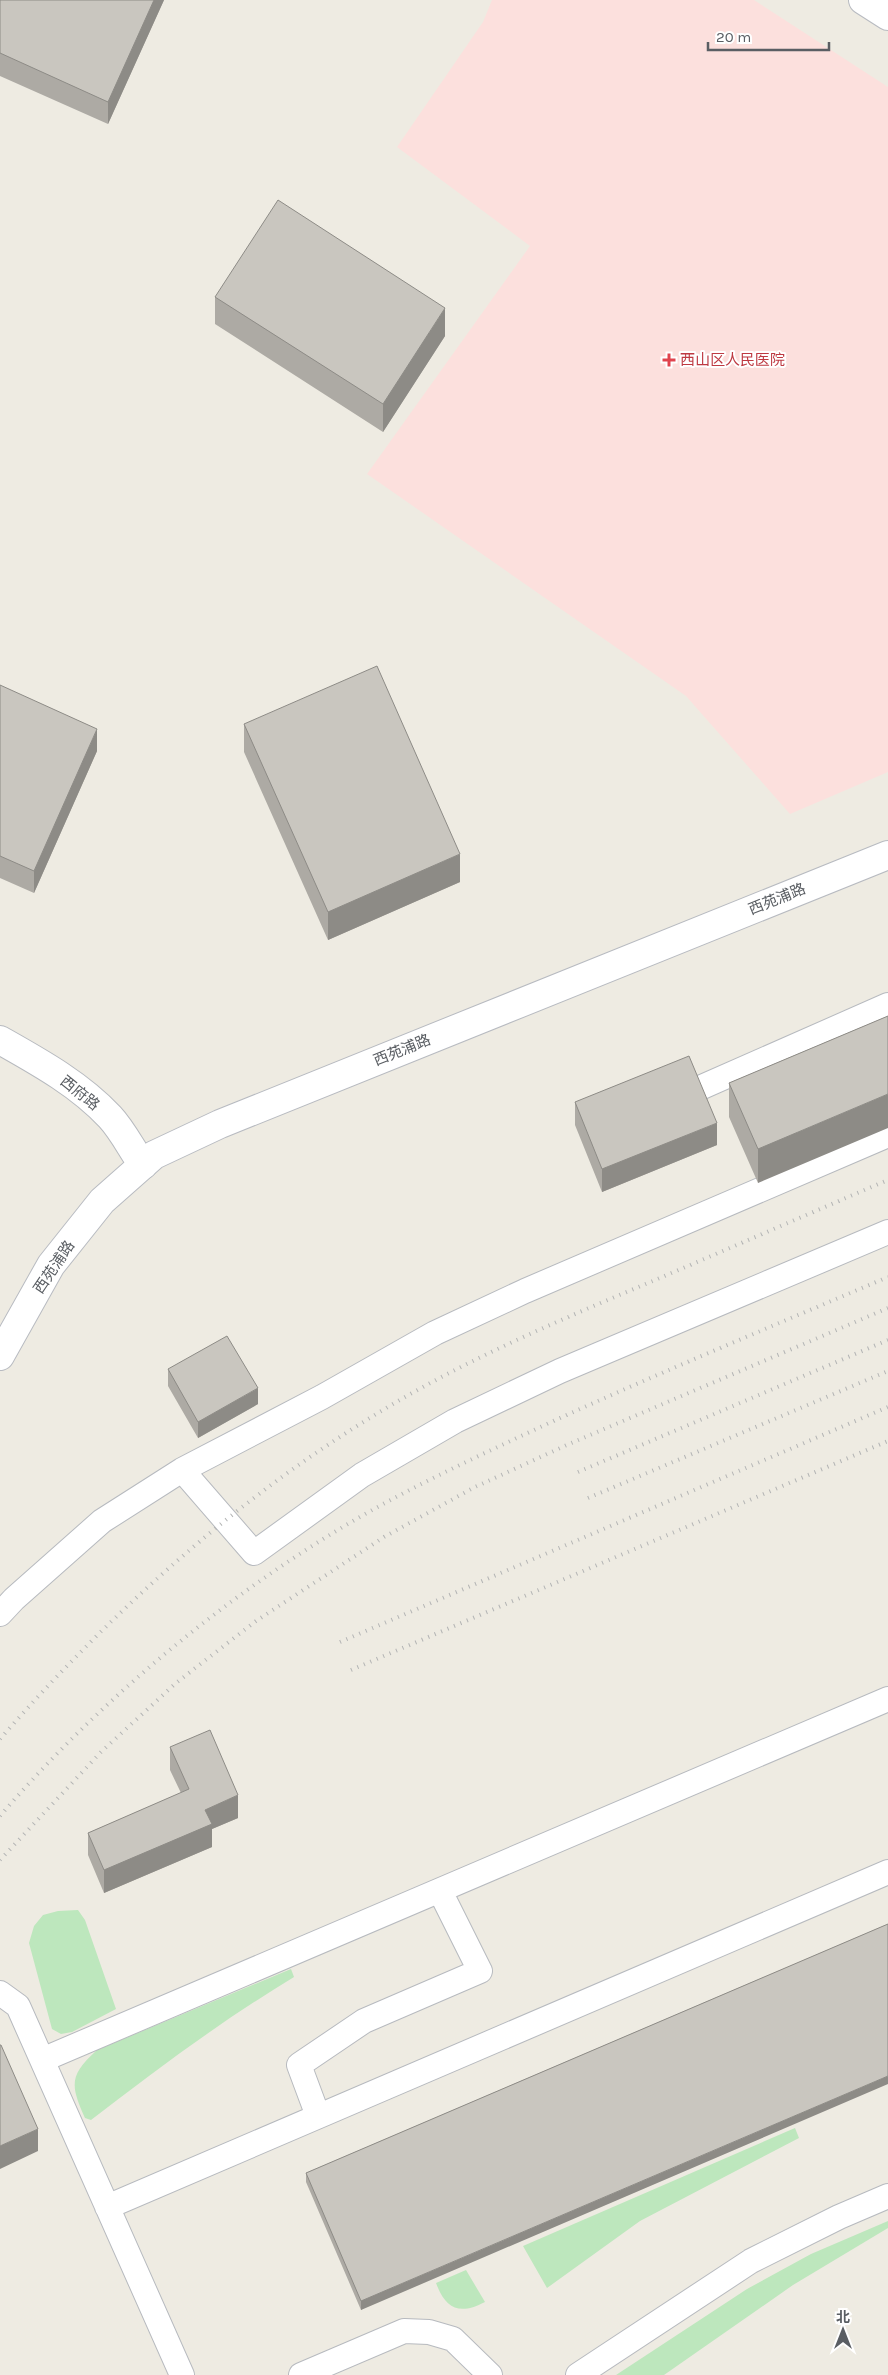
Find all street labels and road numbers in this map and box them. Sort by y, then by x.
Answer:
street label: 西苑浦路 [746,879,808,919]
street label: 西苑浦路 [371,1030,433,1070]
street label: 西府路 [57,1072,103,1114]
street label: 西苑浦路 [30,1237,78,1297]

